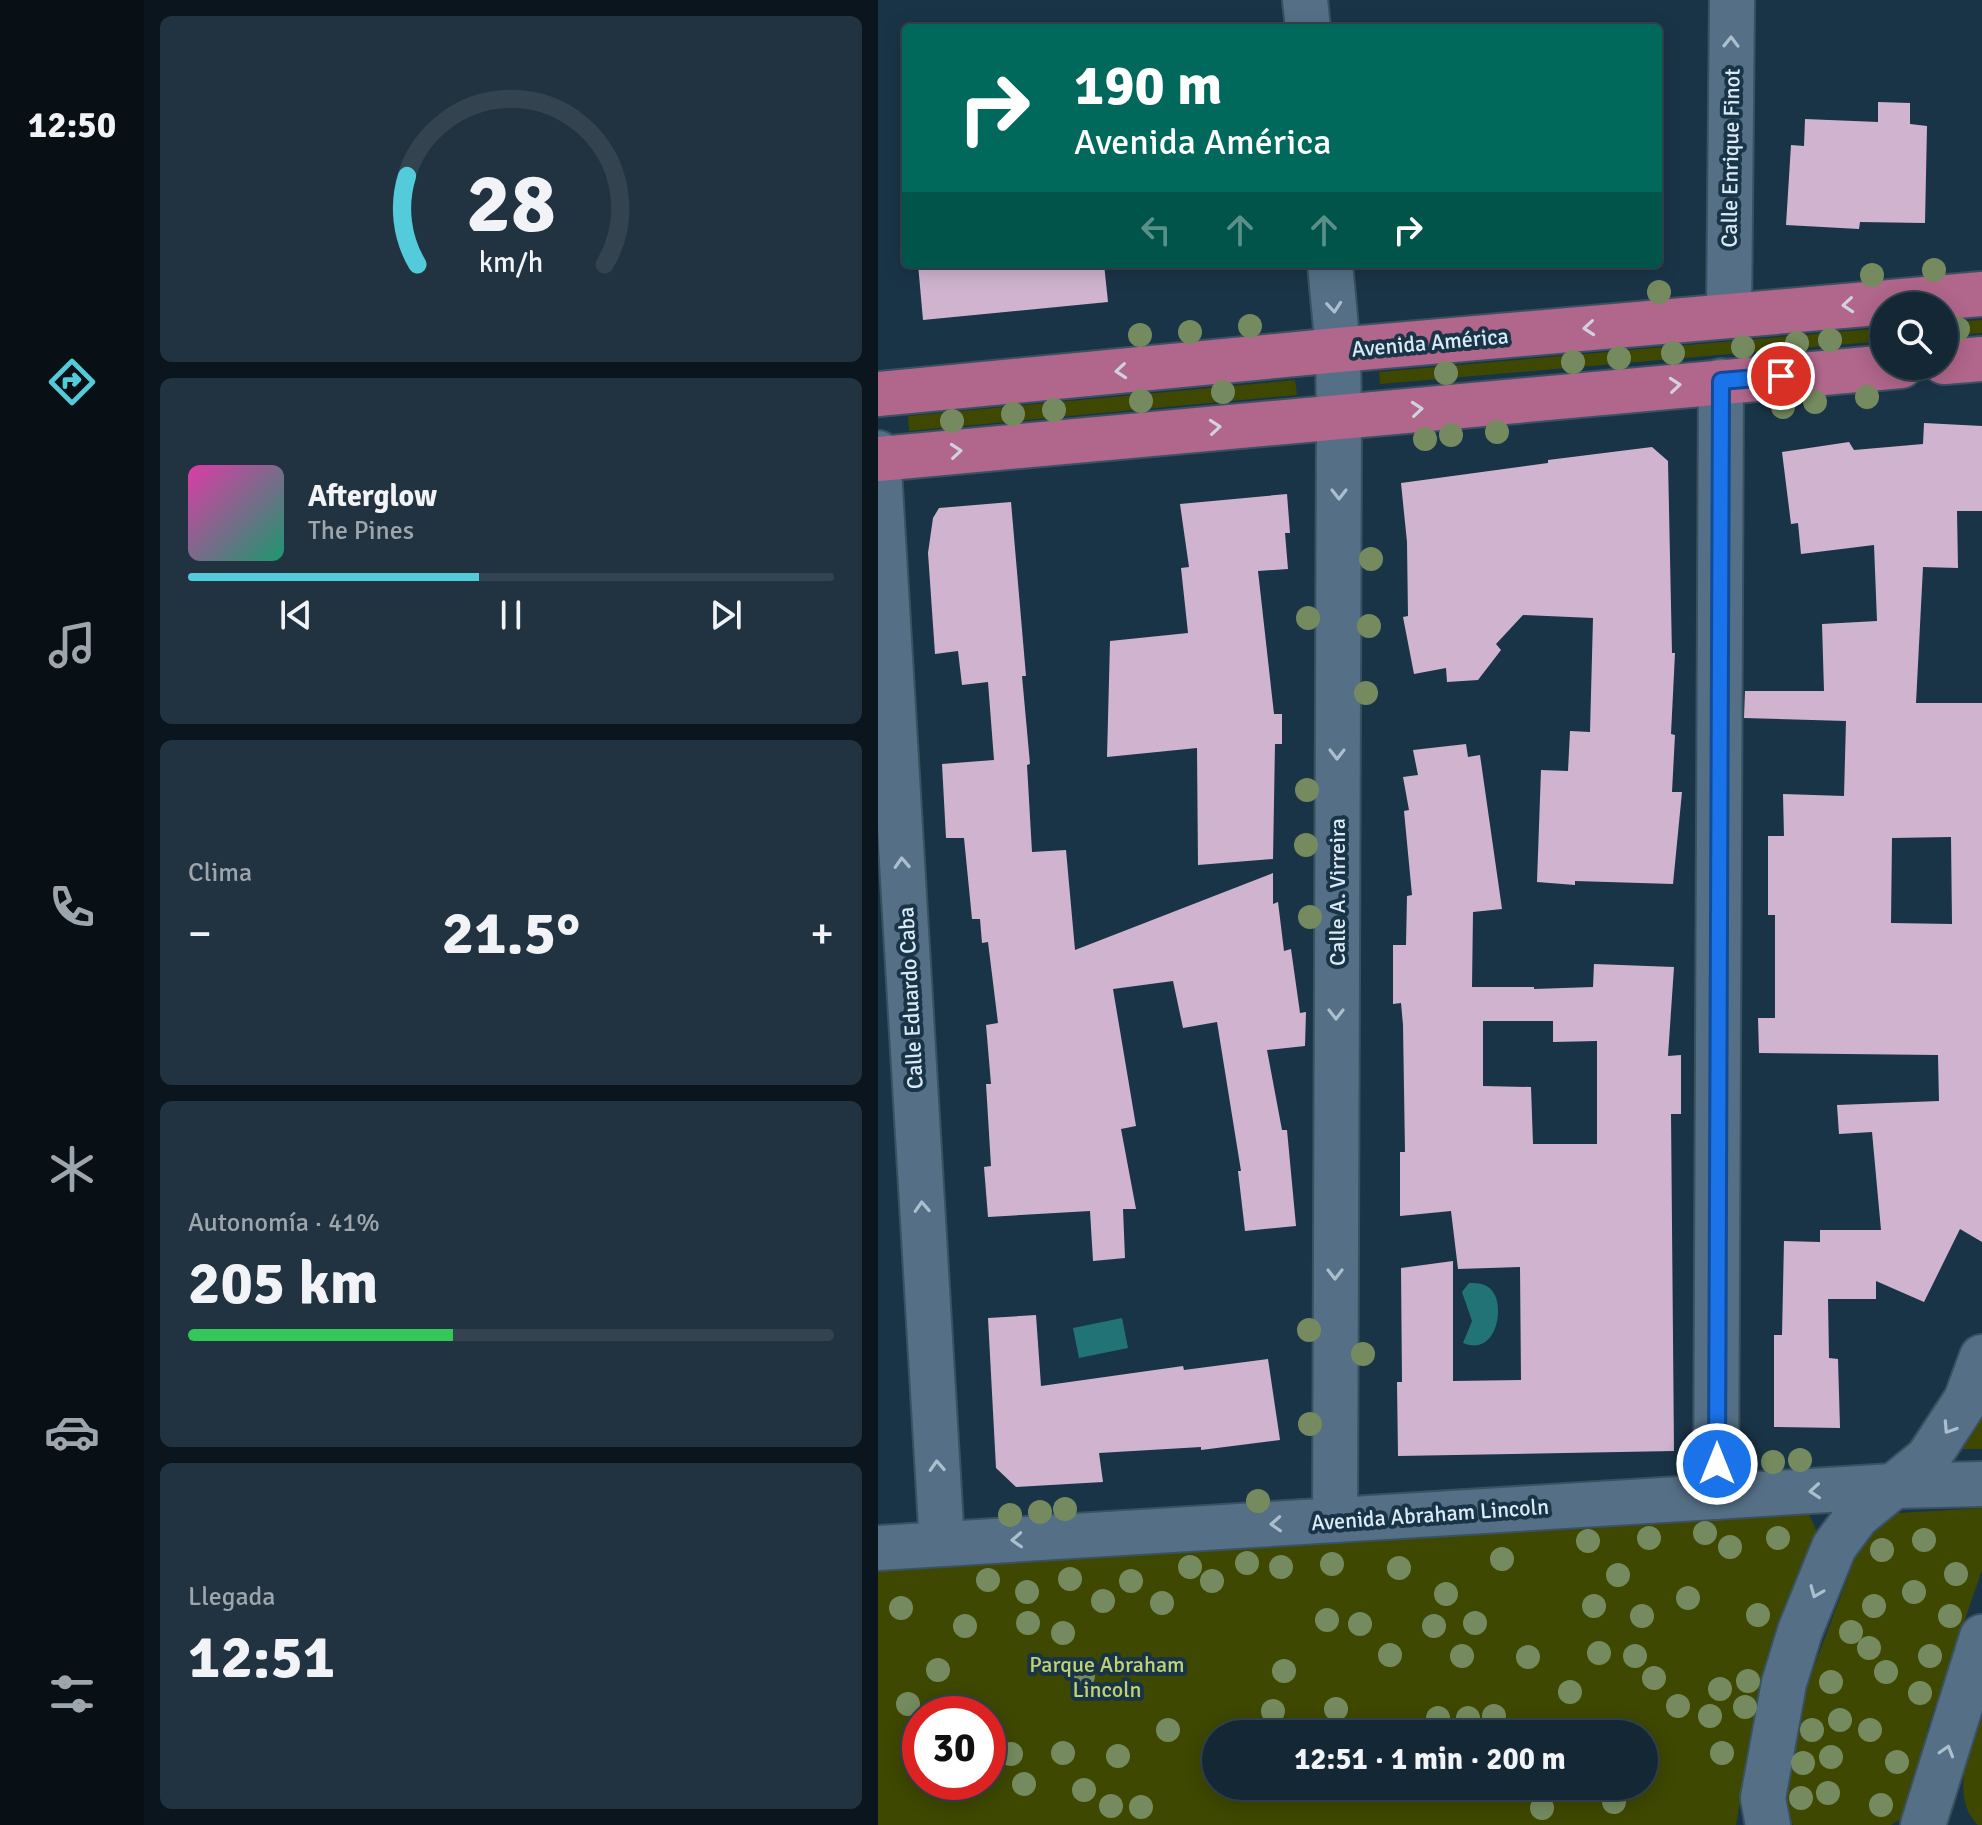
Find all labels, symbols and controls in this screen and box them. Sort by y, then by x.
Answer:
one-way arrow [1723,35,1740,48]
text: 190 m [1074,51,1222,120]
icon: right [942,56,1046,160]
street label: Calle Enrique Finot [1715,68,1746,248]
text: 12:50 [28,103,116,148]
text: Avenida América [1074,120,1332,165]
text: 28 [466,152,556,254]
icon: left [1134,208,1178,252]
icon: ahead [1218,208,1262,252]
icon: ahead [1302,208,1346,252]
icon: right [1386,208,1430,252]
text: km/h [479,245,543,280]
map controls [1870,292,1958,380]
button: search [1870,292,1958,380]
one-way arrow [1842,297,1855,314]
one-way arrow [1325,301,1342,314]
one-way arrow [1583,319,1596,336]
street label: Avenida América [1350,322,1510,363]
pin [1747,342,1815,410]
icon: directions [44,354,100,410]
icon: arrive [1759,354,1803,398]
one-way arrow [1114,362,1127,379]
one-way arrow [1669,377,1682,394]
one-way arrow [1410,400,1423,417]
one-way arrow [1209,419,1222,436]
one-way arrow [950,443,963,460]
text: Afterglow [308,478,437,515]
one-way arrow [1330,488,1347,501]
text: The Pines [308,515,414,547]
icon: previous [274,593,318,637]
icon: pause [489,593,533,637]
icon: next [704,593,748,637]
icon: music [44,617,100,673]
one-way arrow [1328,748,1346,761]
street label: Calle A. Virreira [1324,818,1351,966]
one-way arrow [894,856,911,869]
text: Clima [188,857,252,889]
icon: phone [44,879,100,935]
text: 21.5° [442,897,580,971]
street label: Calle Eduardo Caba [892,906,929,1090]
text: − [188,907,212,961]
text: + [810,907,834,961]
one-way arrow [1327,1008,1345,1021]
icon: climate [44,1141,100,1197]
one-way arrow [914,1200,931,1213]
text: Autonomía · 41% [188,1207,380,1239]
text: 205 km [188,1247,378,1321]
one-way arrow [1326,1268,1344,1281]
icon: car [44,1404,100,1460]
one-way arrow [1943,1419,1958,1433]
position arrow [1675,1422,1759,1506]
one-way arrow [929,1459,946,1472]
one-way arrow [1808,1482,1821,1499]
street label: Avenida Abraham Lincoln [1310,1493,1550,1536]
one-way arrow [1269,1515,1282,1532]
one-way arrow [1010,1531,1023,1548]
text: Llegada [188,1581,275,1613]
one-way arrow [1809,1584,1826,1598]
text: 12:51 [188,1621,335,1695]
park label: Parque Abraham Lincoln [1029,1651,1185,1703]
icon: filters [44,1666,100,1722]
speed limit sign: 30 [902,1696,1006,1800]
text: 12:51 · 1 min · 200 m [1294,1741,1566,1778]
one-way arrow [1937,1744,1953,1758]

